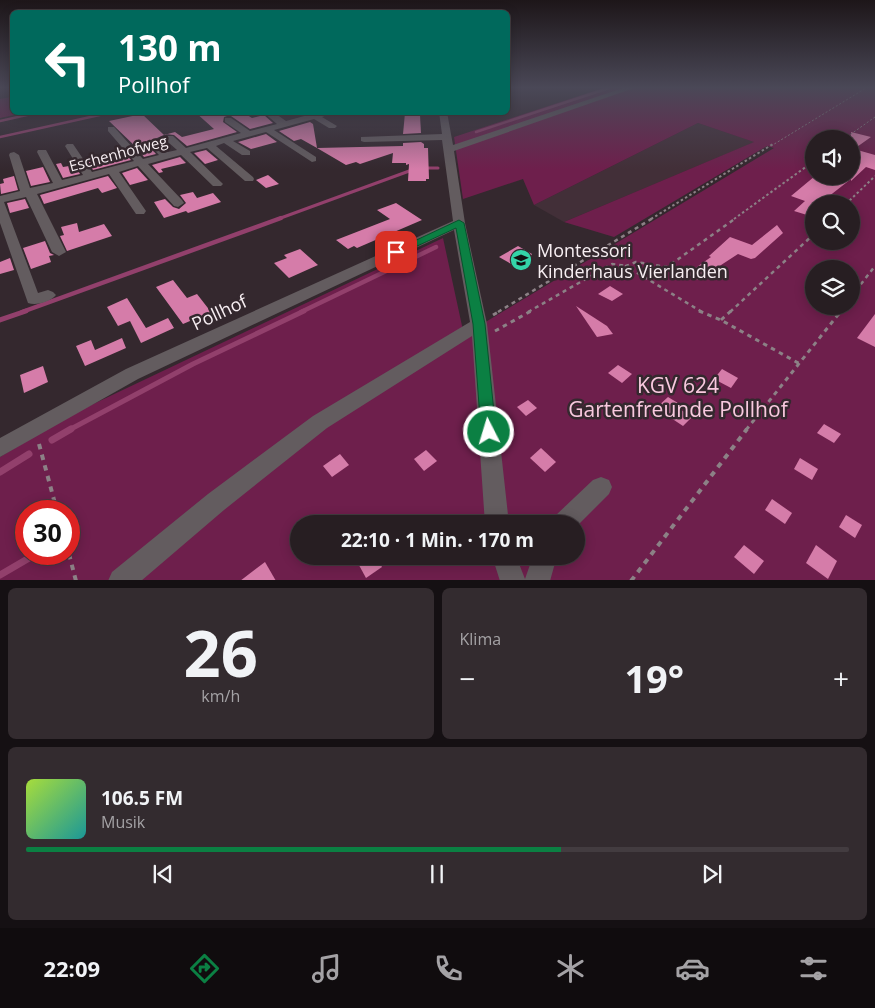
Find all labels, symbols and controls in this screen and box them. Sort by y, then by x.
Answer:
text: 130 m [118,24,222,71]
icon: left [35,30,100,95]
text: Pollhof [118,69,190,99]
street label: Eschenhofweg [67,130,169,176]
map controls [805,130,860,315]
button: sound [805,130,860,185]
button: search [805,195,860,250]
pin [375,231,417,273]
icon: arrive [382,238,410,266]
place label: Montessori Kinderhaus Vierlanden [537,238,728,283]
school or university icon: Montessori Kinderhaus Vierlanden [509,248,533,272]
button: layers [805,260,860,315]
street label: Pollhof [187,288,252,335]
park label: KGV 624 Gartenfreunde Pollhof [568,371,790,423]
position arrow [462,405,514,457]
speed limit sign: 30 [15,500,80,565]
text: 22:10 · 1 Min. · 170 m [341,527,534,553]
text: 26 [184,608,258,696]
text: Klima [460,628,501,650]
text: 19° [624,652,684,704]
text: − [460,659,476,697]
text: + [833,659,849,697]
text: km/h [201,685,240,707]
text: 106.5 FM [101,785,183,811]
text: Musik [101,811,145,833]
icon: previous [149,860,177,888]
icon: pause [423,860,451,888]
icon: next [698,860,726,888]
icon: directions [187,951,222,986]
icon: music [309,951,344,986]
icon: phone [431,951,466,986]
icon: climate [553,951,588,986]
icon: car [675,951,710,986]
icon: filters [796,951,831,986]
text: 22:09 [43,953,100,983]

